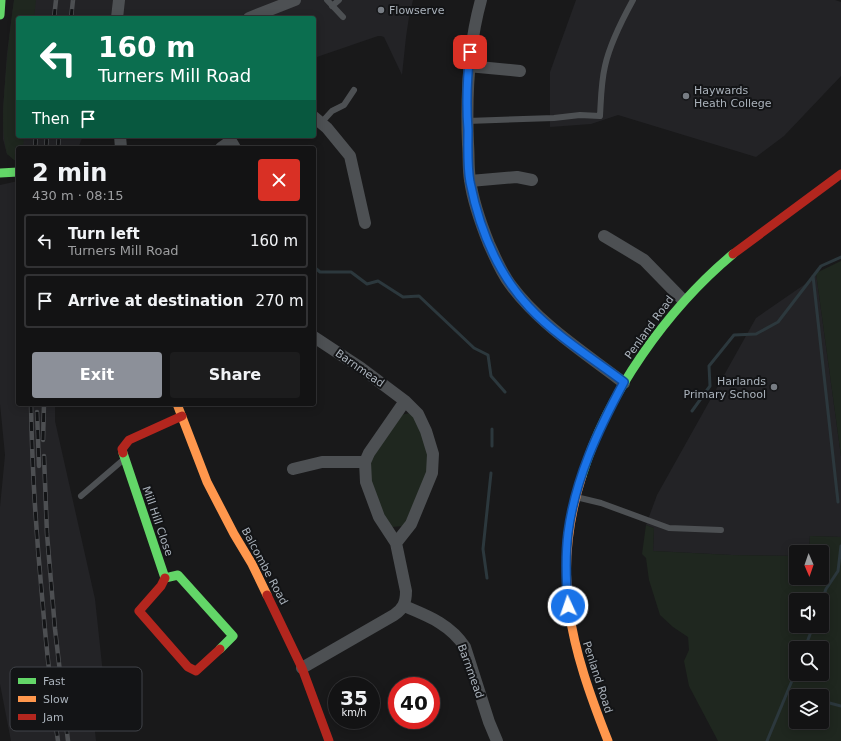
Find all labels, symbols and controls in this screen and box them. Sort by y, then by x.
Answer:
place label: Flowserve [389,4,445,17]
marker: Flowserve [376,5,386,15]
text: 160 m [98,31,195,64]
icon: left [32,32,84,84]
pin [453,35,487,69]
icon: arrive [459,41,481,63]
text: Turners Mill Road [98,65,251,86]
place label: Haywards Heath College [694,84,772,110]
marker: Haywards Heath College [681,91,691,101]
icon: arrive [77,108,99,130]
text: Then [32,110,69,128]
text: 2 min [32,159,107,187]
button: close [258,159,300,201]
text: 430 m · 08:15 [32,188,123,203]
text: Turn left [68,225,140,243]
icon: left [34,230,56,252]
text: 160 m [250,232,298,250]
text: Turners Mill Road [68,243,179,258]
icon: arrive [34,290,56,312]
text: Arrive at destination [68,292,243,310]
text: 270 m [255,292,304,310]
street label: Penland Road [622,293,677,361]
street label: Barnmead [333,347,387,390]
button: Exit [32,352,162,398]
button: Share [170,352,300,398]
place label: Harlands Primary School [683,375,766,401]
marker: Harlands Primary School [769,382,779,392]
street label: Mill Hill Close [139,485,176,558]
street label: Balcombe Road [239,525,290,607]
north arrow [789,545,829,585]
map controls [789,545,829,729]
position arrow [547,585,589,627]
button: sound [789,593,829,633]
street label: Penland Road [580,640,615,715]
button: search [789,641,829,681]
street label: Barnmead [455,642,486,700]
legend [10,667,142,731]
text: Fast [43,675,66,688]
speed limit sign: 40 [388,677,440,729]
text: 35 [340,686,368,710]
button: layers [789,689,829,729]
text: Slow [43,693,69,706]
text: km/h [341,707,367,718]
text: Jam [42,711,64,724]

